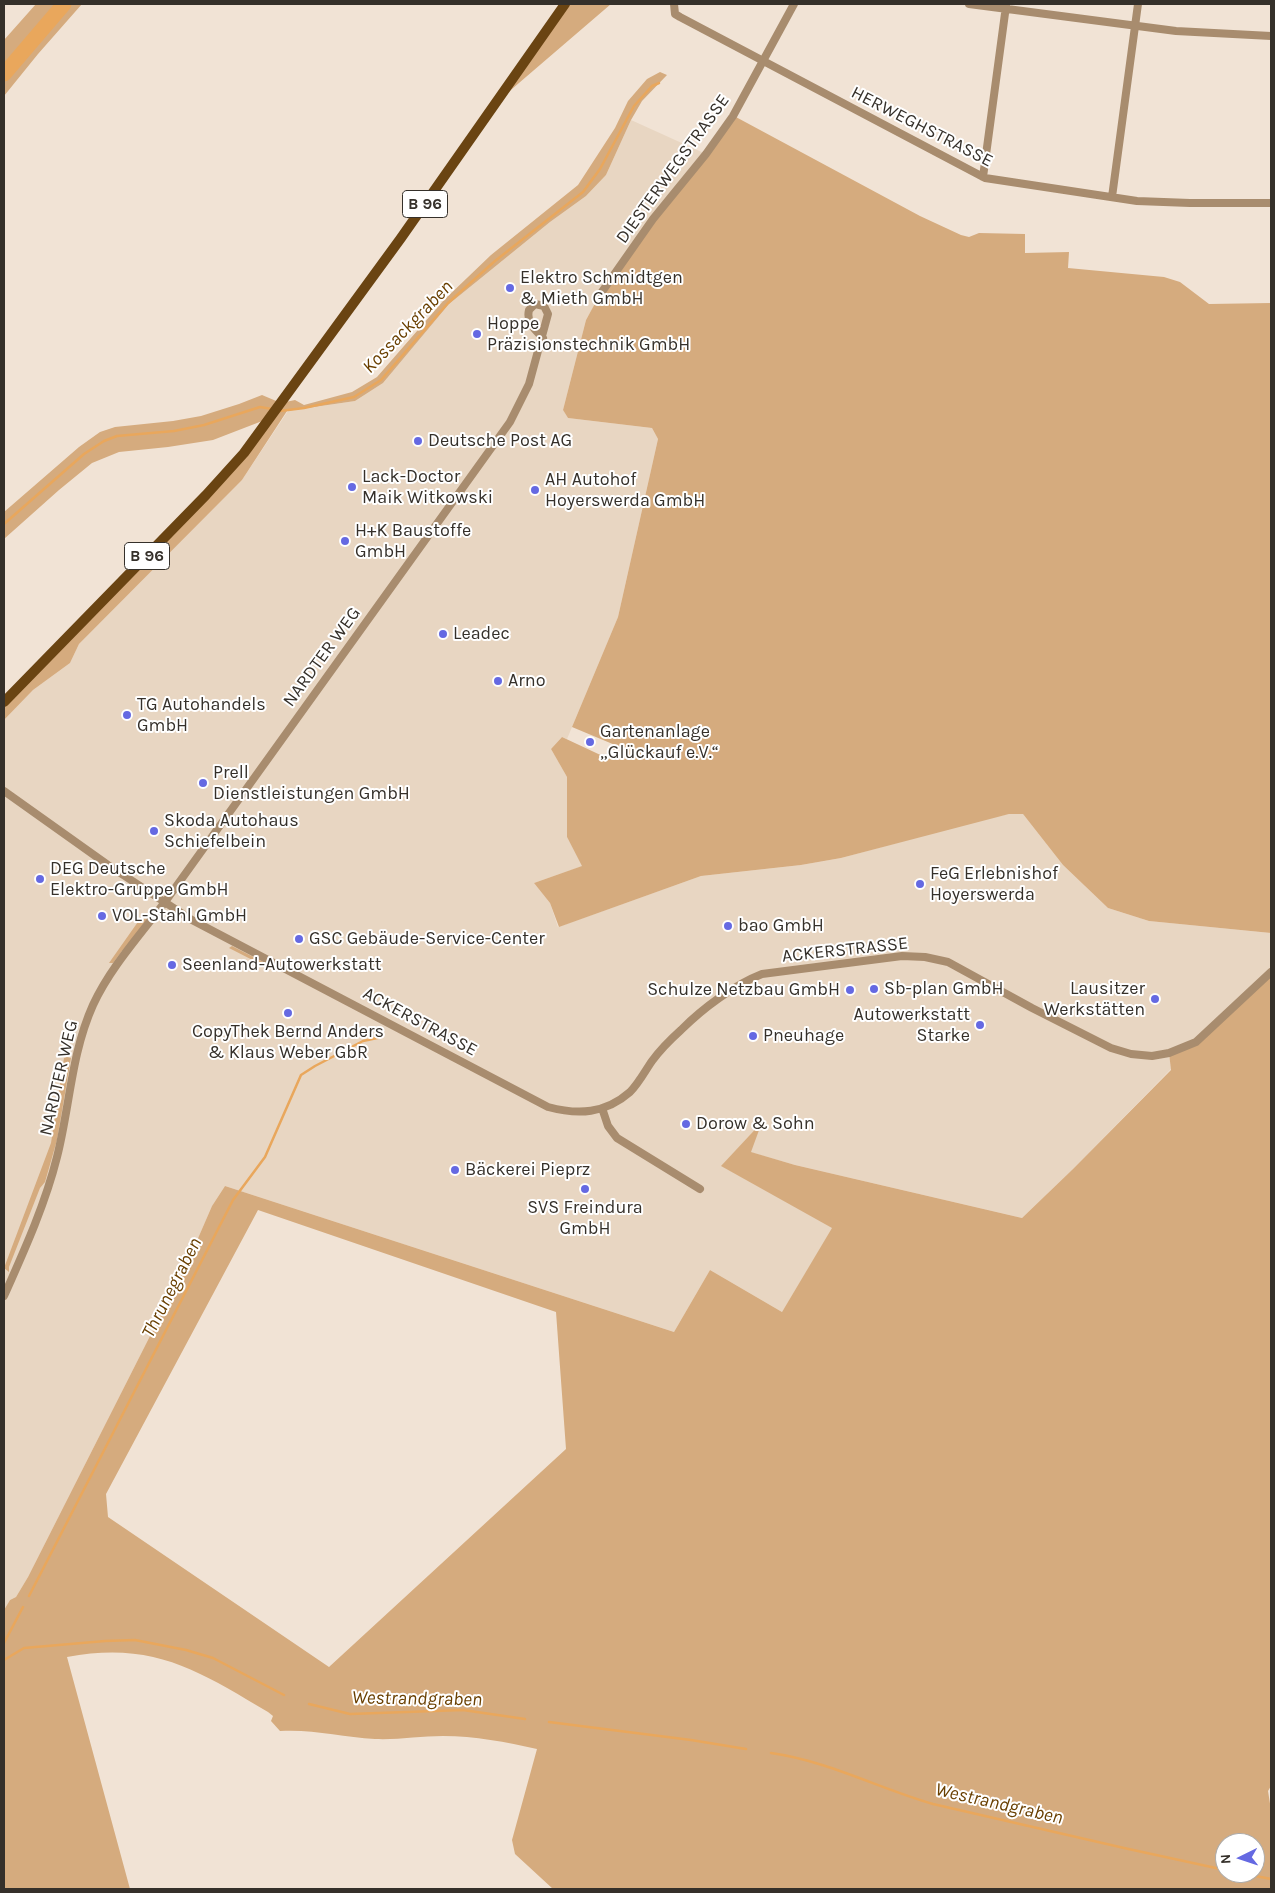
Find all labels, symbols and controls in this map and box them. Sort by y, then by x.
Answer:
street label: HERWEGHSTRASSE [848,82,996,172]
street label: DIESTERWEGSTRASSE [612,90,734,248]
road number: B 96 [402,190,448,218]
place label: Elektro Schmidtgen & Mieth GmbH [520,267,683,310]
water label: Kossackgraben [358,276,458,378]
marker: Elektro Schmidtgen & Mieth GmbH [504,282,516,294]
place label: Hoppe Präzisionstechnik GmbH [487,313,690,356]
marker: Hoppe Präzisionstechnik GmbH [471,328,483,340]
place label: Deutsche Post AG [428,430,572,452]
marker: Deutsche Post AG [412,435,424,447]
place label: Lack-Doctor Maik Witkowski [362,466,493,508]
place label: AH Autohof Hoyerswerda GmbH [545,469,705,512]
marker: Lack-Doctor Maik Witkowski [346,481,358,493]
marker: AH Autohof Hoyerswerda GmbH [529,484,541,496]
place label: H+K Baustoffe GmbH [355,520,471,562]
marker: H+K Baustoffe GmbH [339,535,351,547]
road number: B 96 [124,542,170,570]
street label: NARDTER WEG [279,603,365,711]
place label: Leadec [453,623,510,645]
marker: Leadec [437,628,449,640]
place label: Arno [508,670,546,692]
marker: Arno [492,675,504,687]
place label: TG Autohandels GmbH [137,694,266,736]
marker: TG Autohandels GmbH [121,709,133,721]
place label: Gartenanlage „Glückauf e.V.“ [600,721,719,764]
marker: Gartenanlage „Glückauf e.V.“ [584,736,596,748]
place label: Prell Dienstleistungen GmbH [213,762,410,804]
marker: Prell Dienstleistungen GmbH [197,777,209,789]
place label: Skoda Autohaus Schiefelbein [164,810,299,852]
marker: Skoda Autohaus Schiefelbein [148,825,160,837]
place label: DEG Deutsche Elektro-Gruppe GmbH [50,858,229,901]
place label: FeG Erlebnishof Hoyerswerda [930,863,1058,906]
marker: DEG Deutsche Elektro-Gruppe GmbH [34,873,46,885]
marker: FeG Erlebnishof Hoyerswerda [914,878,926,890]
place label: VOL-Stahl GmbH [112,905,247,927]
marker: VOL-Stahl GmbH [96,910,108,922]
place label: bao GmbH [738,915,824,937]
marker: bao GmbH [722,920,734,932]
place label: GSC Gebäude-Service-Center [309,928,545,950]
marker: GSC Gebäude-Service-Center [293,933,305,945]
street label: ACKERSTRASSE [781,933,909,967]
place label: Seenland-Autowerkstatt [182,954,381,976]
marker: Seenland-Autowerkstatt [166,959,178,971]
place label: Sb-plan GmbH [884,978,1004,1000]
place label: Lausitzer Werkstätten [1044,978,1145,1021]
place label: Schulze Netzbau GmbH [647,979,840,1001]
street label: ACKERSTRASSE [359,983,481,1061]
marker: Sb-plan GmbH [868,983,880,995]
marker: Schulze Netzbau GmbH [844,984,856,996]
marker: Lausitzer Werkstätten [1149,993,1161,1005]
place label: Autowerkstatt Starke [854,1004,970,1046]
marker: CopyThek Bernd Anders & Klaus Weber GbR [282,1007,294,1019]
street label: NARDTER WEG [35,1018,83,1138]
marker: Autowerkstatt Starke [974,1019,986,1031]
place label: CopyThek Bernd Anders & Klaus Weber GbR [192,1021,384,1064]
place label: Pneuhage [763,1025,844,1047]
marker: Pneuhage [747,1030,759,1042]
place label: Dorow & Sohn [696,1113,815,1135]
marker: Dorow & Sohn [680,1118,692,1130]
place label: Bäckerei Pieprz [465,1159,590,1181]
marker: Bäckerei Pieprz [449,1164,461,1176]
marker: SVS Freindura GmbH [579,1183,591,1195]
place label: SVS Freindura GmbH [527,1197,643,1240]
water label: Thrunegraben [137,1234,207,1342]
water label: Westrandgraben [352,1686,482,1712]
water label: Westrandgraben [933,1778,1065,1830]
north arrow [1215,1833,1265,1883]
text: N [1217,1853,1234,1865]

